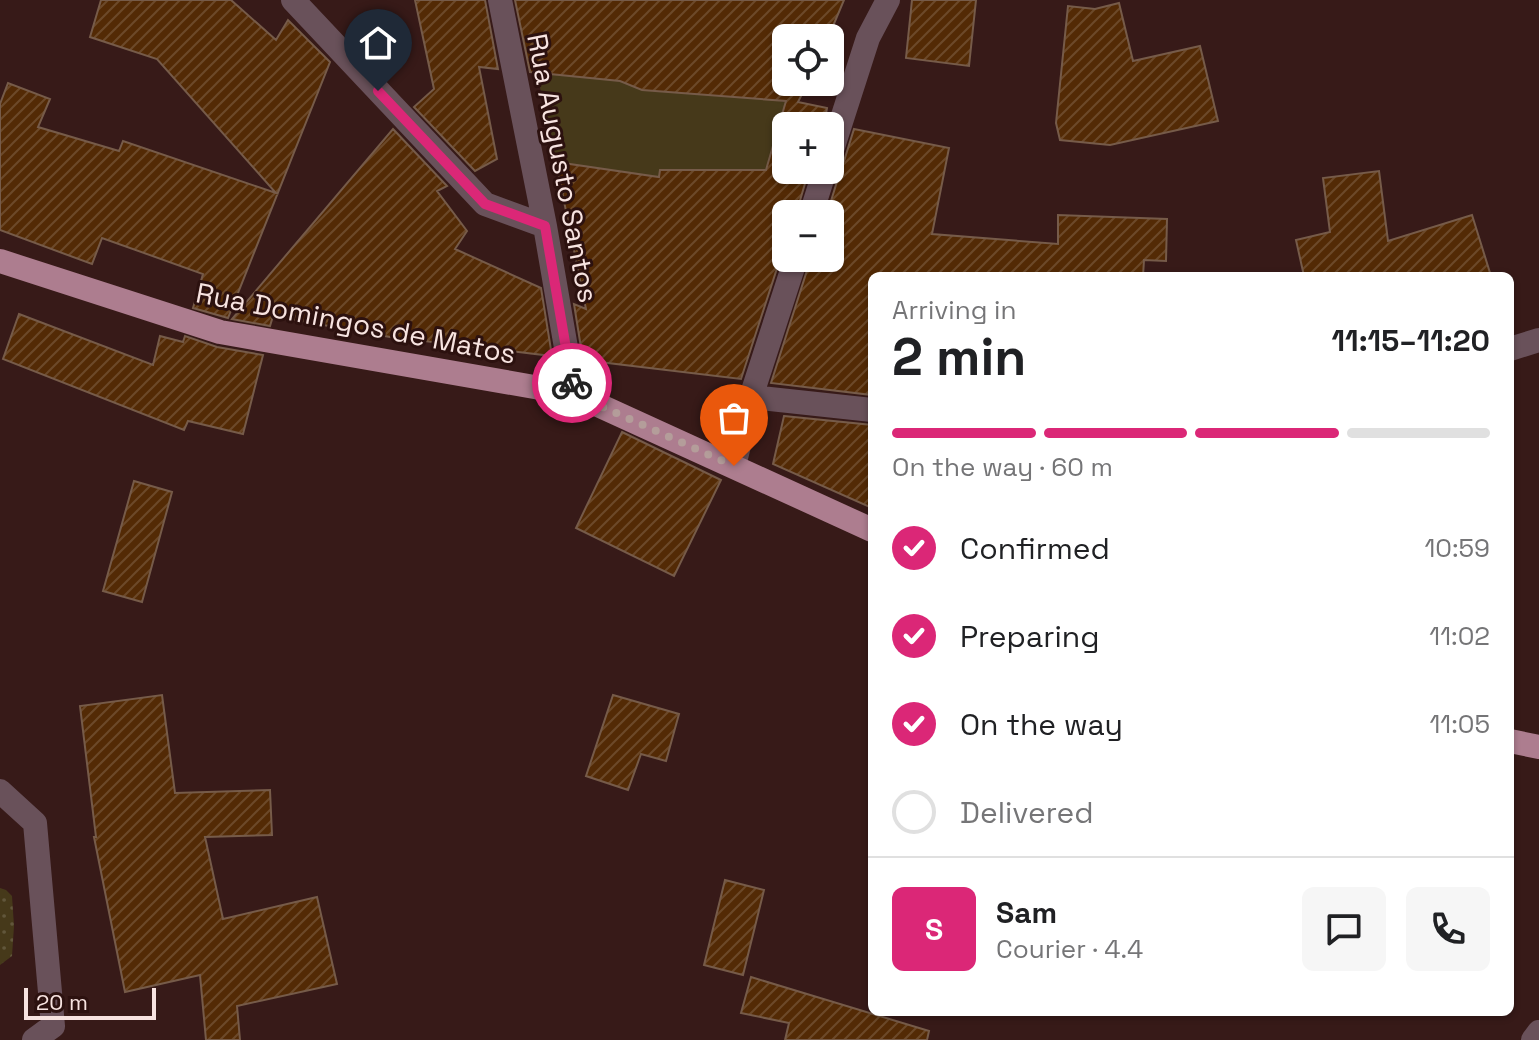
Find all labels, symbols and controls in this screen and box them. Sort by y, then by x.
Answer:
pin [344,9,412,91]
icon: home [356,21,400,65]
map controls [772,24,844,272]
button: locate [772,24,844,96]
street label: Rua Augusto Santos [519,30,607,306]
button: + [772,112,844,184]
button: − [772,200,844,272]
street label: Rua Domingos de Matos [193,274,519,372]
text: Arriving in [892,293,1016,327]
text: 11:15–11:20 [1332,321,1490,360]
text: 2 min [892,324,1026,390]
courier [532,343,612,423]
icon: bike [550,361,594,405]
pin [700,384,768,466]
icon: bag [712,396,756,440]
text: On the way · 60 m [892,450,1113,484]
icon: check [892,526,936,570]
text: Confirmed [960,529,1110,568]
text: 10:59 [1424,531,1490,565]
icon: check [892,614,936,658]
text: Preparing [960,617,1099,656]
text: 11:02 [1429,619,1490,653]
icon: check [892,702,936,746]
text: On the way [960,705,1123,744]
text: 11:05 [1429,707,1490,741]
text: Delivered [960,793,1094,832]
button: chat [1302,887,1386,971]
button: phone [1406,887,1490,971]
text: Sam [996,893,1057,932]
text: S [925,910,943,949]
text: Courier · 4.4 [996,932,1143,966]
scale bar [24,984,156,1020]
text: 20 m [36,988,88,1016]

